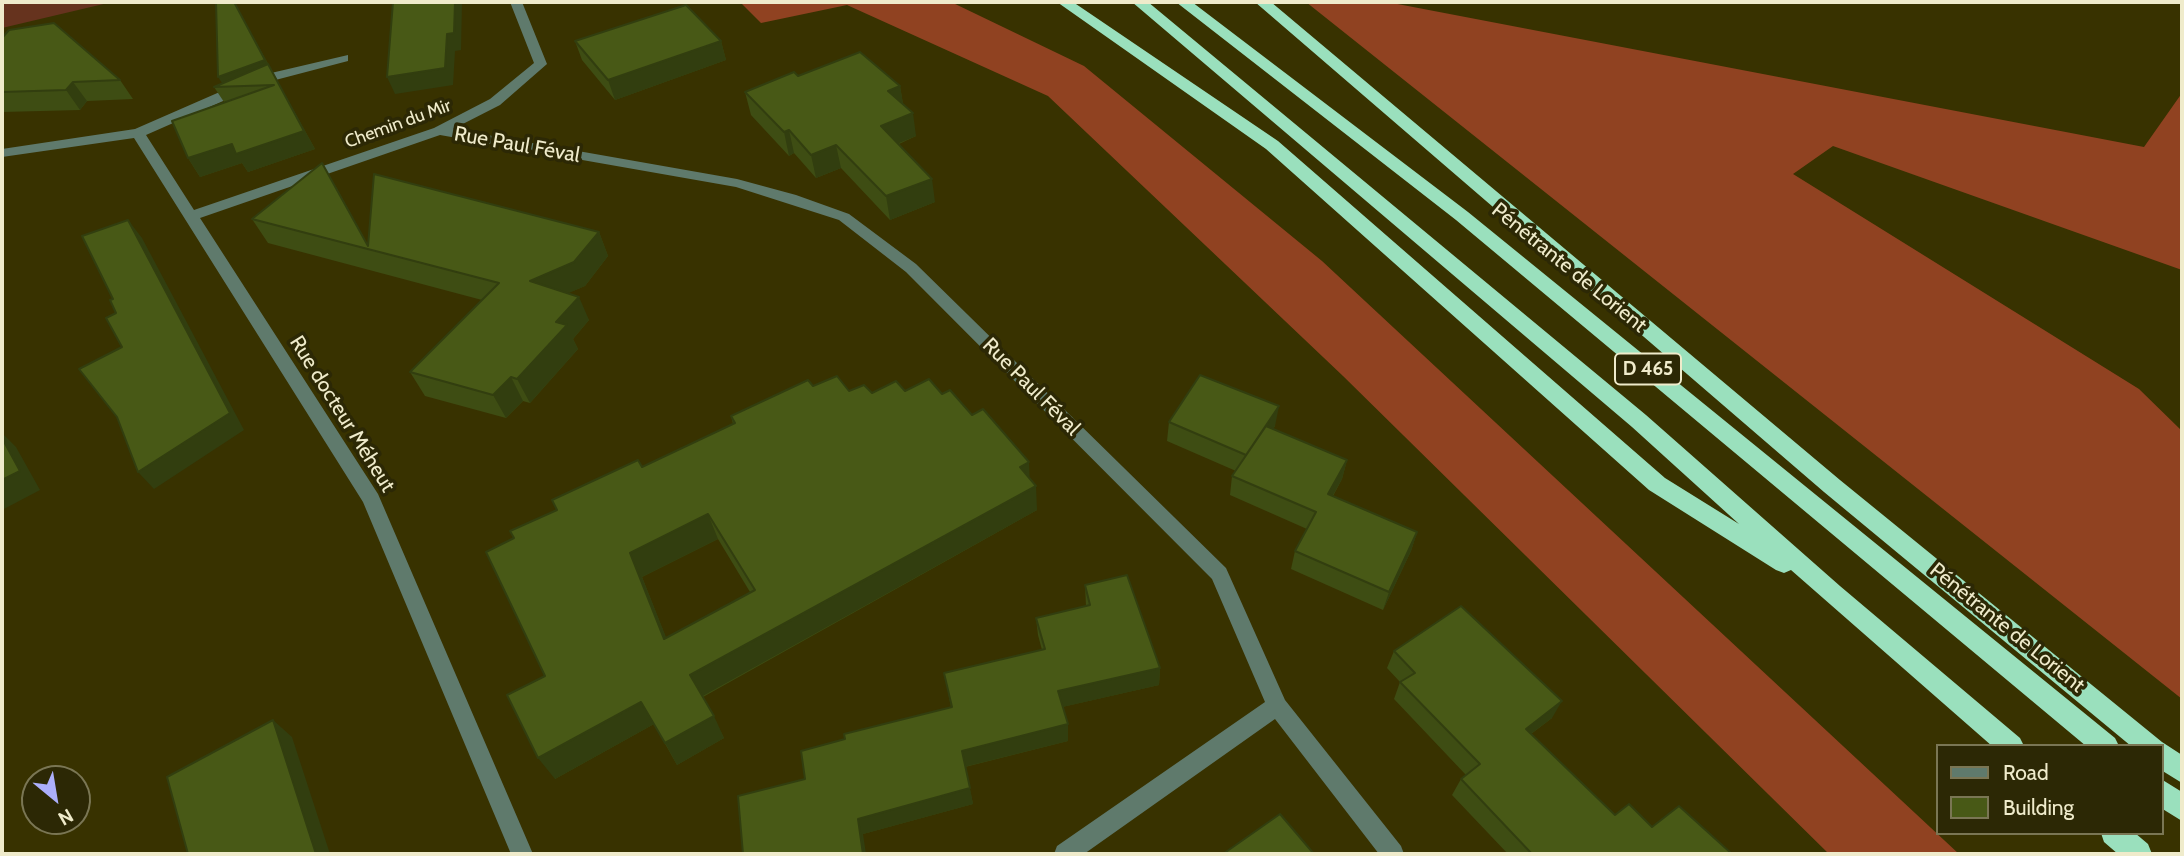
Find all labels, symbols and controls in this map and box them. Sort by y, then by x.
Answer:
street label: Chemin du Mir [342,95,454,153]
street label: Rue Paul Féval [452,122,582,168]
street label: Pénétrante de Lorient [1486,198,1652,338]
street label: Rue docteur Méheut [284,331,400,497]
street label: Rue Paul Féval [977,333,1085,441]
road number: D 465 [1615,354,1681,384]
street label: Pénétrante de Lorient [1924,558,2090,698]
legend [1936,744,2163,835]
text: Road [2003,760,2049,785]
north arrow [21,765,91,835]
text: Building [2003,795,2074,820]
text: N [54,804,77,830]

